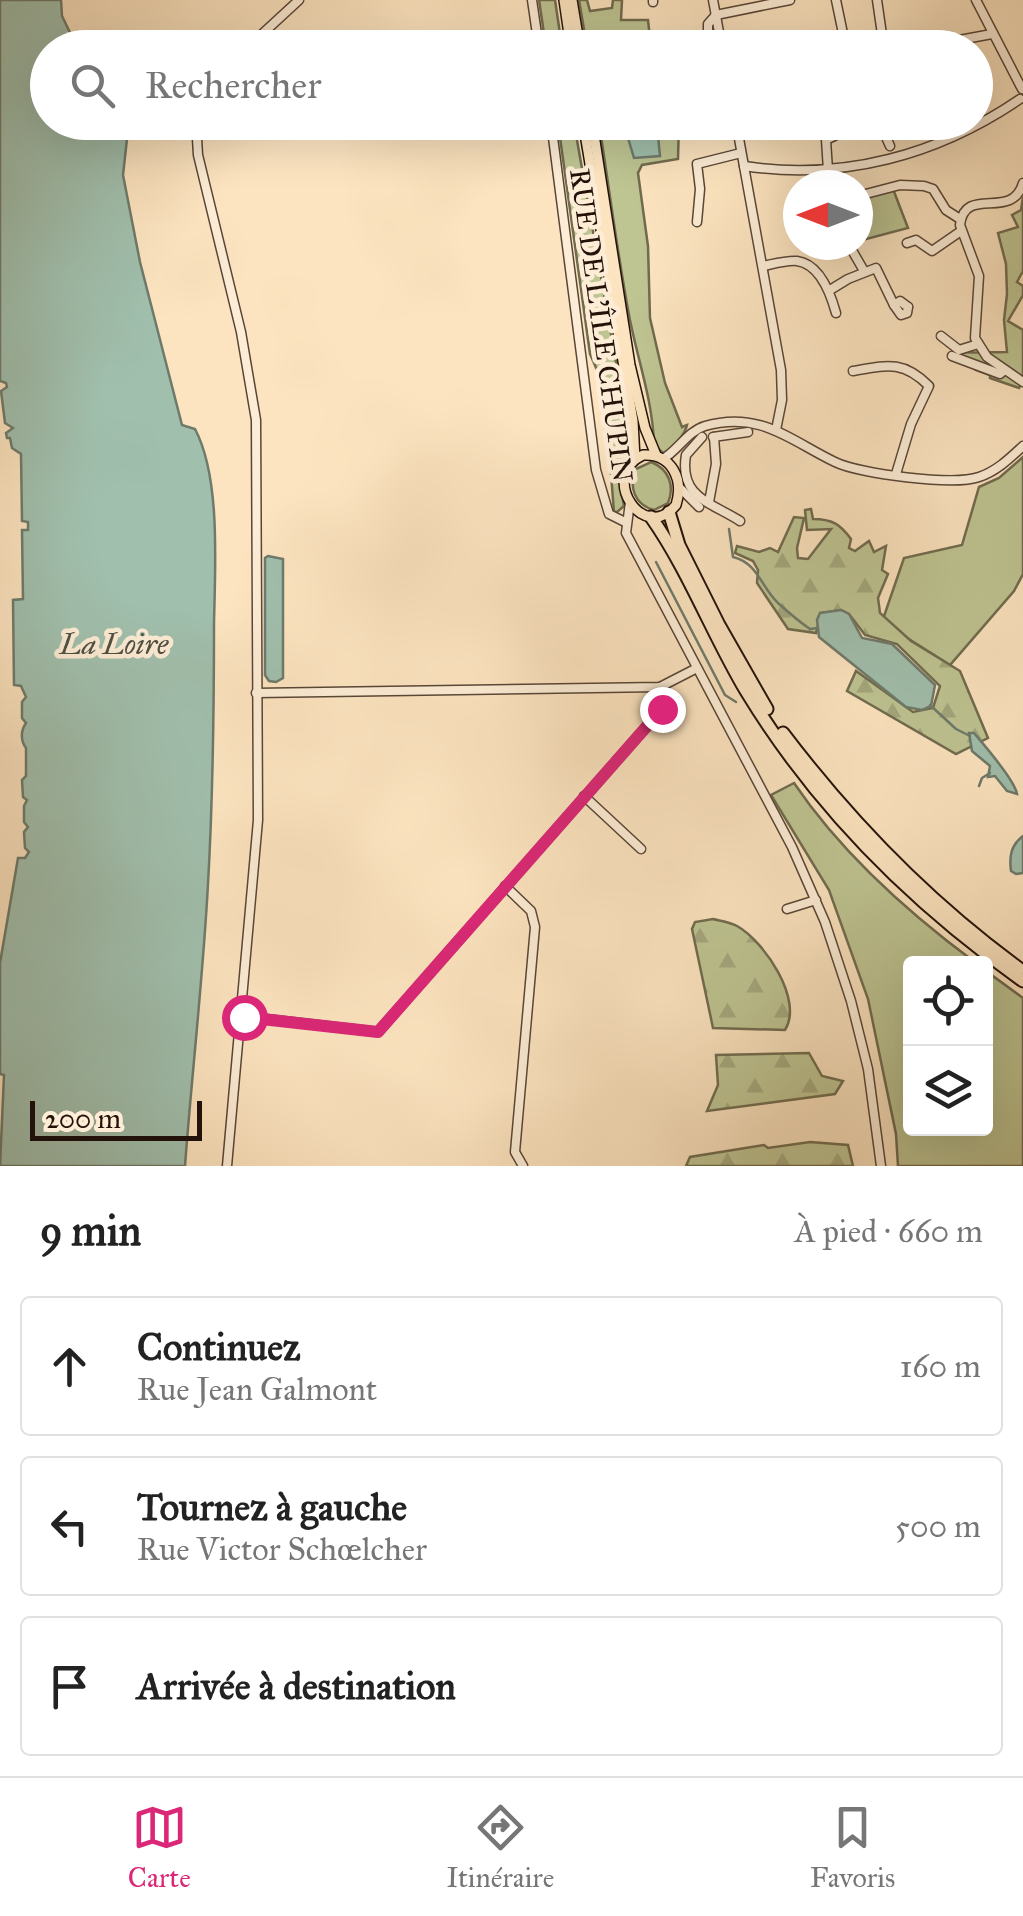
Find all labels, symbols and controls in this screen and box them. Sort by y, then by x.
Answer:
search box [30,30,993,140]
icon: search [65,58,120,113]
text: Rechercher [145,62,321,108]
street label: RUE DE L'ÎLE CHUPIN [562,166,641,484]
north arrow [783,170,873,260]
water label: La Loire [58,626,169,662]
route end [640,687,686,733]
map controls [903,956,993,1136]
button: locate [903,956,993,1046]
route start [222,995,268,1041]
button: layers [903,1046,993,1136]
scale bar [30,1096,202,1140]
text: 200 m [45,1101,121,1136]
text: 9 min [40,1205,141,1257]
text: À pied · 660 m [795,1212,983,1251]
text: Continuez [137,1324,301,1370]
icon: ahead [42,1339,97,1394]
text: 160 m [900,1347,981,1386]
text: Rue Jean Galmont [137,1370,377,1409]
text: Tournez à gauche [137,1484,407,1530]
icon: left [42,1499,97,1554]
text: 500 m [895,1507,981,1546]
text: Rue Victor Schœlcher [137,1530,427,1569]
icon: arrive [42,1659,97,1714]
text: Arrivée à destination [137,1663,456,1709]
tab: Carte [128,1800,191,1895]
tab: Itinéraire [447,1800,554,1895]
tab: Favoris [810,1800,895,1895]

